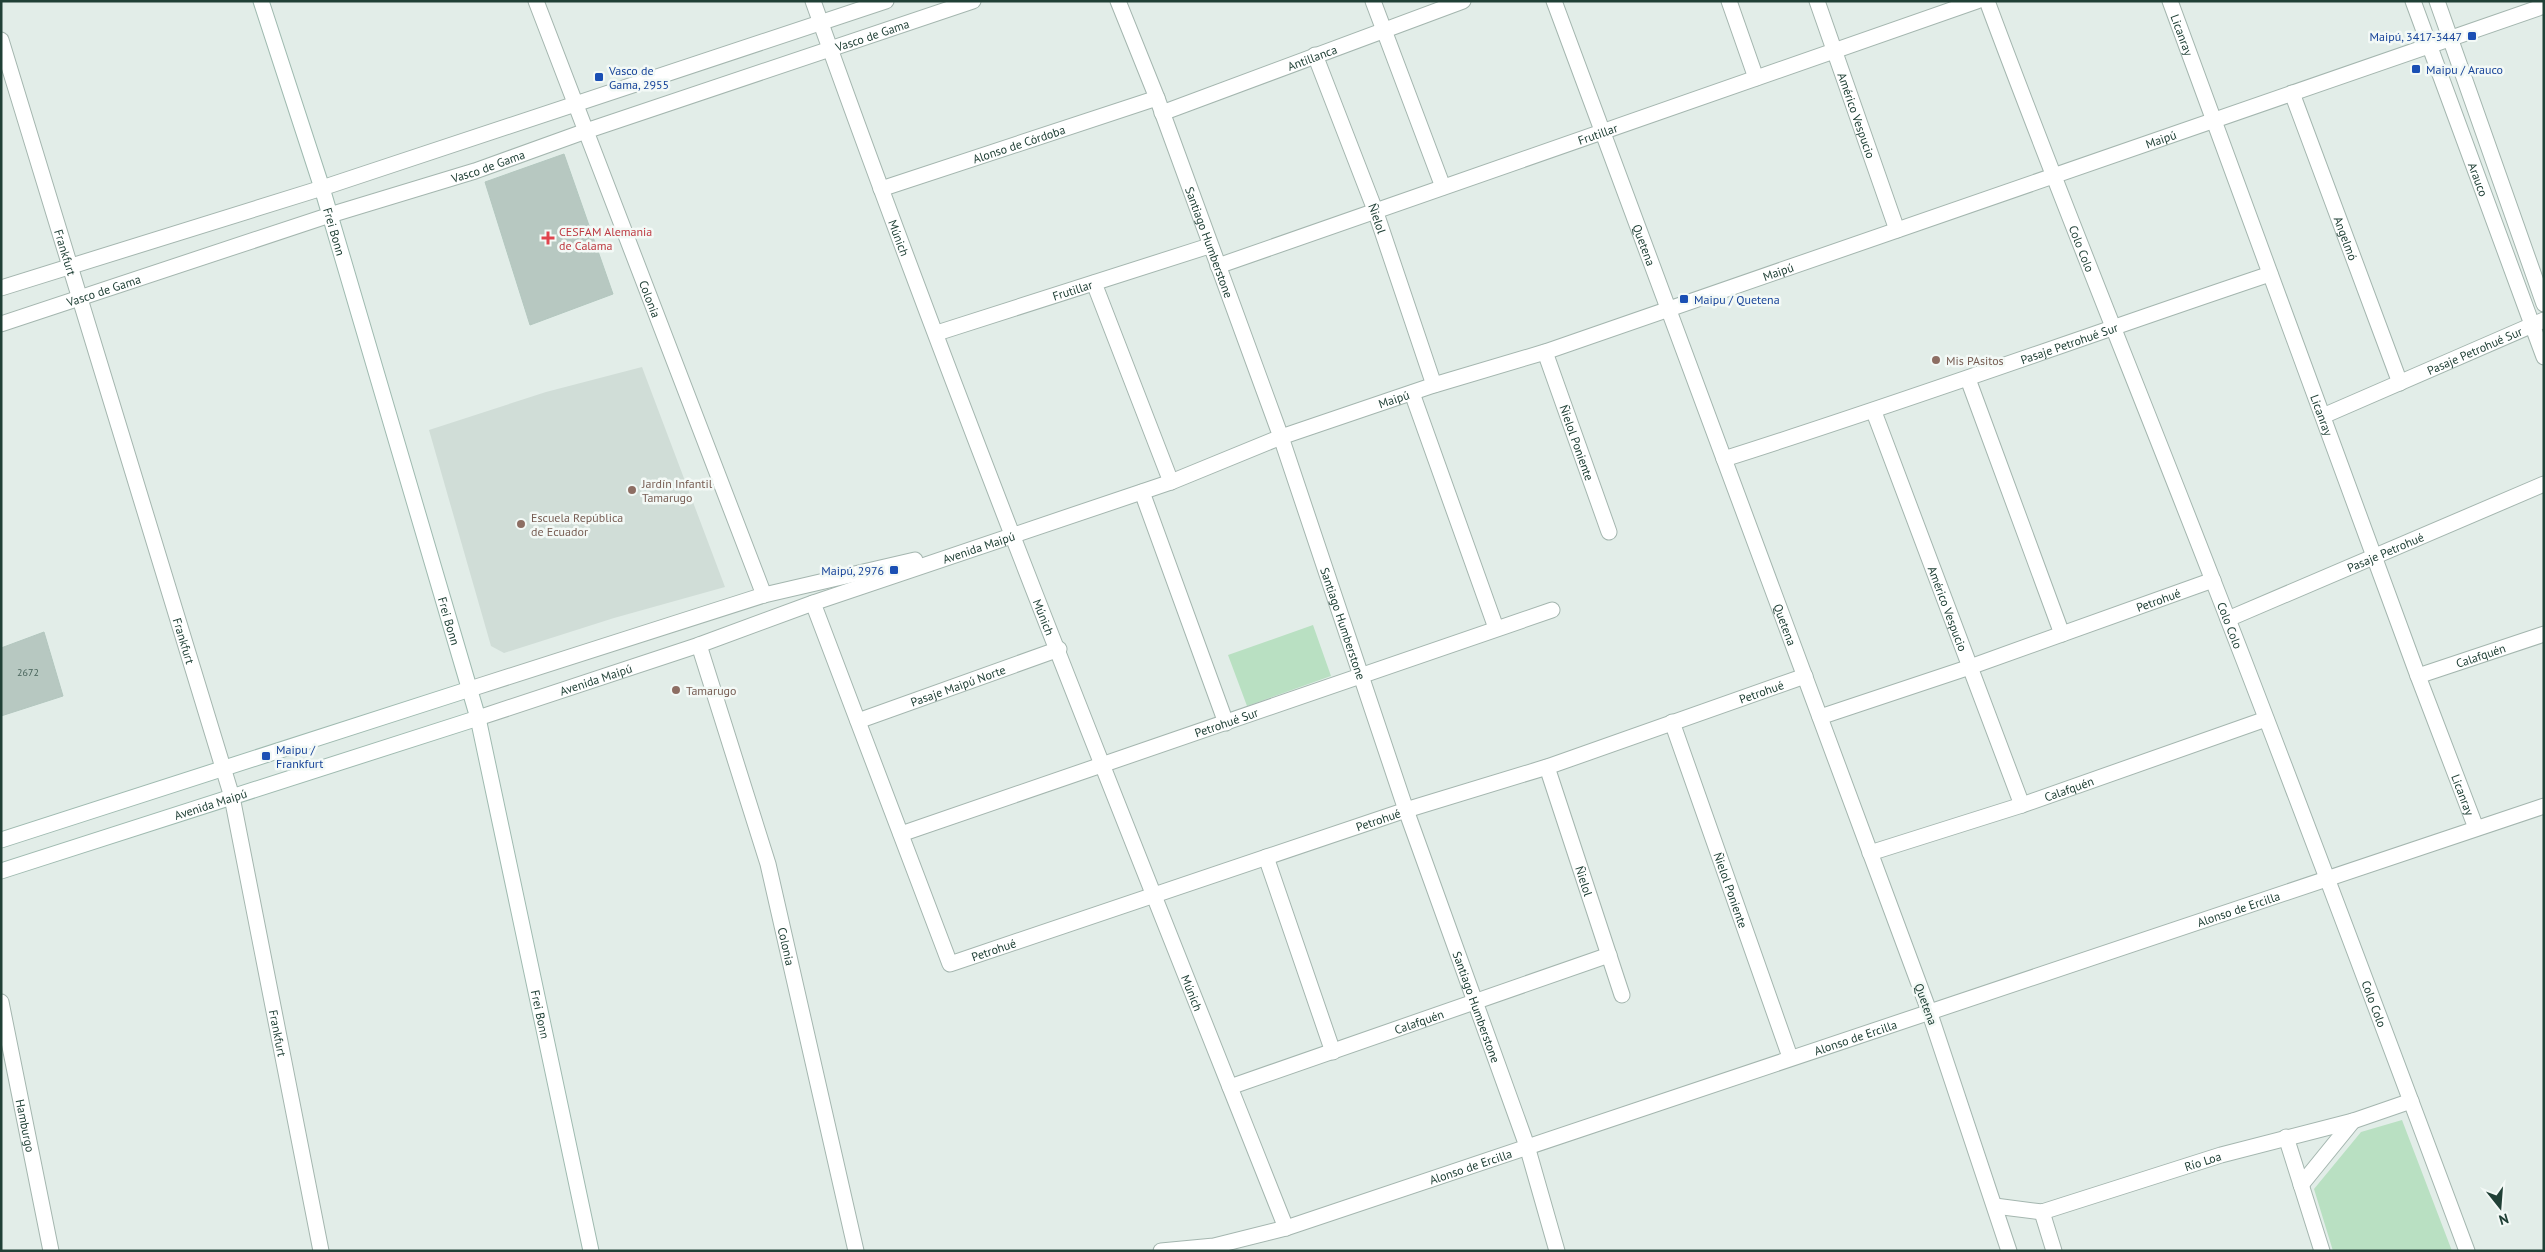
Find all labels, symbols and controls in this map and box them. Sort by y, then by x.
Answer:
street label: Licanray [2168,12,2197,58]
street label: Vasco de Gama [832,16,911,55]
place label: Maipú, 3417-3447 [2370,29,2462,44]
marker: Maipú, 3417-3447 [2466,30,2478,42]
street label: Antillanca [1285,41,1339,73]
place label: Maipu / Arauco [2426,62,2503,77]
place label: Vasco de Gama, 2955 [608,63,669,92]
marker: Maipu / Arauco [2410,63,2422,75]
street label: Américo Vespucio [1835,70,1879,160]
marker: Vasco de Gama, 2955 [593,71,605,83]
street label: Frutillar [1576,120,1619,147]
street label: Alonso de Córdoba [971,121,1067,166]
street label: Maipú [2143,126,2178,151]
street label: Vasco de Gama [448,146,527,186]
street label: Arauco [2466,160,2492,198]
street label: Santiago Humberstone [1183,184,1237,300]
street label: Ñielol [1366,201,1390,236]
street label: Frei Bonn [321,206,349,257]
street label: Angelmó [2331,214,2361,262]
street label: Múnich [886,217,913,258]
street label: Quetena [1630,222,1659,268]
street label: Colo Colo [2066,223,2098,274]
place label: CESFAM Alemania de Calama [559,224,652,253]
street label: Frankfurt [52,227,80,277]
marker: CESFAM Alemania de Calama [541,231,555,245]
street label: Maipú [1761,259,1795,284]
street label: Vasco de Gama [64,271,142,310]
street label: Frutillar [1050,276,1094,303]
street label: Colonia [636,278,664,320]
place label: Maipu / Quetena [1694,292,1780,307]
marker: Maipu / Quetena [1678,293,1690,305]
street label: Pasaje Petrohué Sur [2018,319,2120,367]
street label: Pasaje Petrohué Sur [2425,323,2524,377]
place label: Mis PAsitos [1946,353,2004,368]
marker: Mis PAsitos [1930,354,1942,366]
street label: Maipú [1376,387,1411,411]
street label: Licanray [2308,392,2337,438]
street label: Ñielol Poniente [1557,403,1598,482]
place label: Jardín Infantil Tamarugo [641,476,713,505]
marker: Jardín Infantil Tamarugo [626,484,638,496]
place label: Escuela República de Ecuador [531,510,623,539]
marker: Escuela República de Ecuador [515,518,527,530]
street label: Avenida Maipú [940,528,1017,566]
street label: Pasaje Petrohué [2345,529,2426,575]
place label: Maipú, 2976 [821,563,884,578]
marker: Maipú, 2976 [888,564,900,576]
street label: Américo Vespucio [1925,564,1971,653]
street label: Santiago Humberstone [1318,565,1369,681]
street label: Petrohué [2134,585,2182,614]
street label: Frei Bonn [435,595,464,647]
street label: Múnich [1030,597,1058,637]
street label: Colo Colo [2215,600,2246,651]
street label: Quetena [1771,601,1800,647]
street label: Frankfurt [170,616,198,666]
street label: Calafquén [2454,640,2507,670]
street label: Avenida Maipú [558,660,634,698]
street label: Pasaje Maipú Norte [908,661,1007,709]
house number: 2672 [17,666,39,679]
street label: Petrohué [1737,677,1785,706]
place label: Tamarugo [686,683,736,698]
marker: Tamarugo [670,684,682,696]
street label: Petrohué Sur [1192,704,1260,740]
place label: Maipu / Frankfurt [276,742,323,771]
marker: Maipu / Frankfurt [260,750,272,762]
street label: Licanray [2449,772,2478,818]
street label: Calafquén [2042,773,2096,804]
street label: Avenida Maipú [172,785,249,822]
street label: Petrohué [1354,805,1402,834]
street label: Ñielol Poniente [1711,850,1751,930]
street label: Ñielol [1573,864,1597,898]
street label: Alonso de Ercilla [2195,888,2282,929]
street label: Colonia [775,926,798,967]
street label: Petrohué [969,935,1018,964]
street label: Santiago Humberstone [1450,949,1504,1064]
street label: Múnich [1179,972,1206,1013]
street label: Colo Colo [2359,978,2390,1029]
street label: Quetena [1912,981,1940,1027]
street label: Frei Bonn [528,988,553,1040]
street label: Calafquén [1392,1006,1446,1037]
street label: Frankfurt [266,1008,290,1058]
street label: Alonso de Ercilla [1812,1016,1899,1058]
street label: Hamburgo [13,1098,38,1153]
street label: Alonso de Ercilla [1427,1145,1514,1187]
street label: Río Loa [2182,1148,2223,1174]
north arrow [2475,1182,2525,1232]
text: N [2497,1209,2511,1229]

